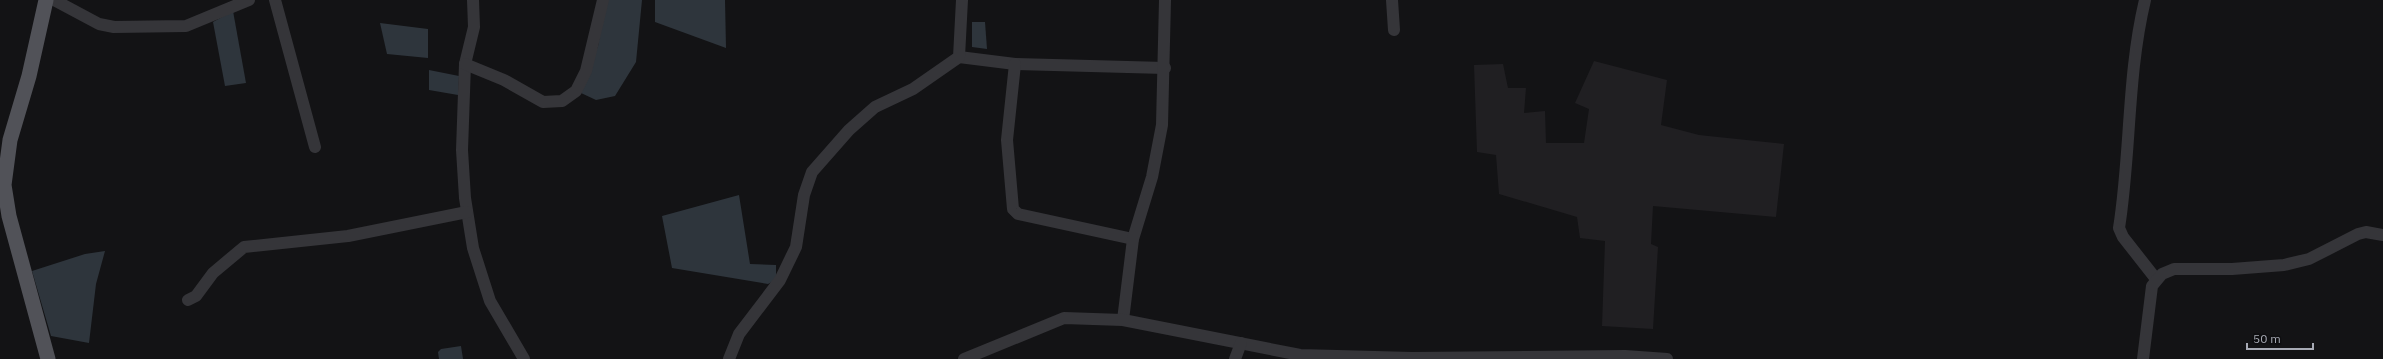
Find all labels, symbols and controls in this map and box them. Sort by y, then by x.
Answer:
scale bar [2247,325,2313,351]
text: 50 m [2253,331,2281,346]

